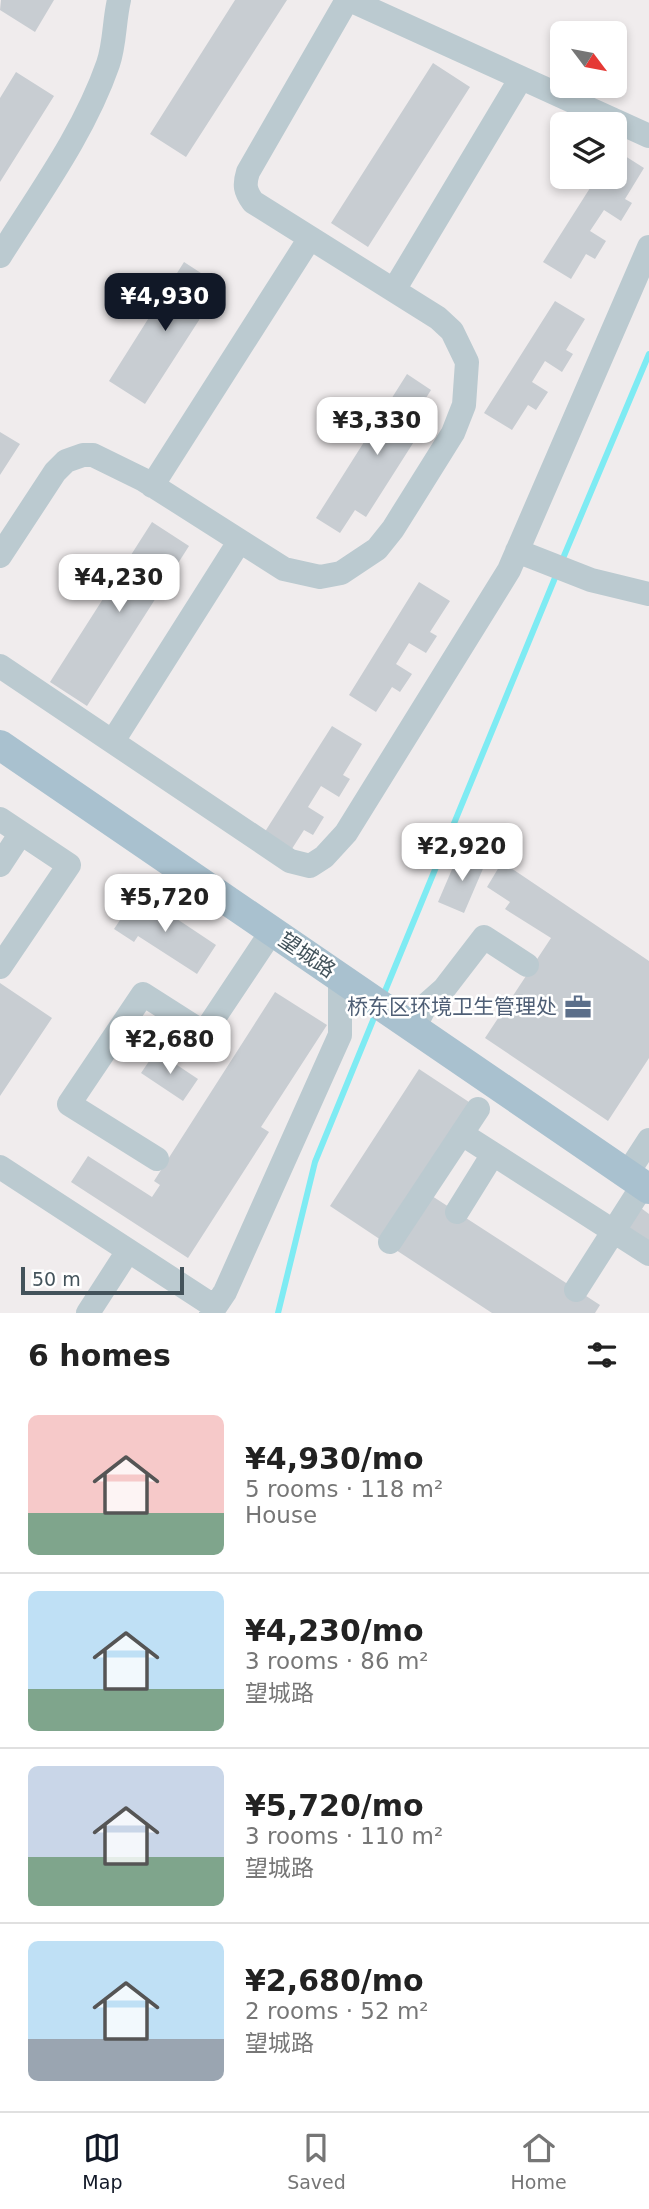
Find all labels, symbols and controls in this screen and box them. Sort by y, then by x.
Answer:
north arrow [550,21,626,98]
map controls [550,21,627,189]
button: layers [550,112,627,189]
pin: ¥4,930 [108,274,222,333]
text: ¥4,930 [121,283,209,309]
pin: ¥3,330 [320,398,434,457]
text: ¥3,330 [333,407,421,433]
pin: ¥4,230 [62,554,176,614]
text: ¥4,230 [75,564,163,590]
pin: ¥2,920 [405,824,519,883]
text: ¥2,920 [418,833,506,859]
pin: ¥5,720 [108,874,222,934]
text: ¥5,720 [121,884,209,910]
street label: 望城路 [274,927,340,983]
office icon: 桥东区环境卫生管理处 [563,992,593,1022]
place label: 桥东区环境卫生管理处 [347,995,557,1019]
pin: ¥2,680 [113,1016,227,1076]
text: ¥2,680 [126,1026,214,1052]
scale bar [21,1264,184,1296]
text: 50 m [32,1268,81,1290]
icon: filters [583,1336,621,1374]
text: 6 homes [28,1338,171,1373]
text: ¥4,930/mo [245,1441,424,1476]
icon: home [84,1443,168,1527]
text: 5 rooms · 118 m² [245,1476,443,1502]
text: House [245,1502,317,1528]
text: ¥4,230/mo [245,1613,424,1648]
icon: home [84,1619,168,1703]
text: 3 rooms · 86 m² [245,1648,429,1674]
text: 望城路 [245,1680,314,1706]
text: ¥5,720/mo [245,1788,424,1823]
icon: home [84,1794,168,1878]
text: 3 rooms · 110 m² [245,1823,443,1849]
text: 望城路 [245,1855,314,1881]
text: ¥2,680/mo [245,1963,424,1998]
icon: home [84,1969,168,2053]
text: 2 rooms · 52 m² [245,1998,429,2024]
text: 望城路 [245,2030,314,2056]
tab: Map [82,2129,122,2193]
tab: Saved [287,2129,346,2193]
tab: Home [511,2129,567,2193]

